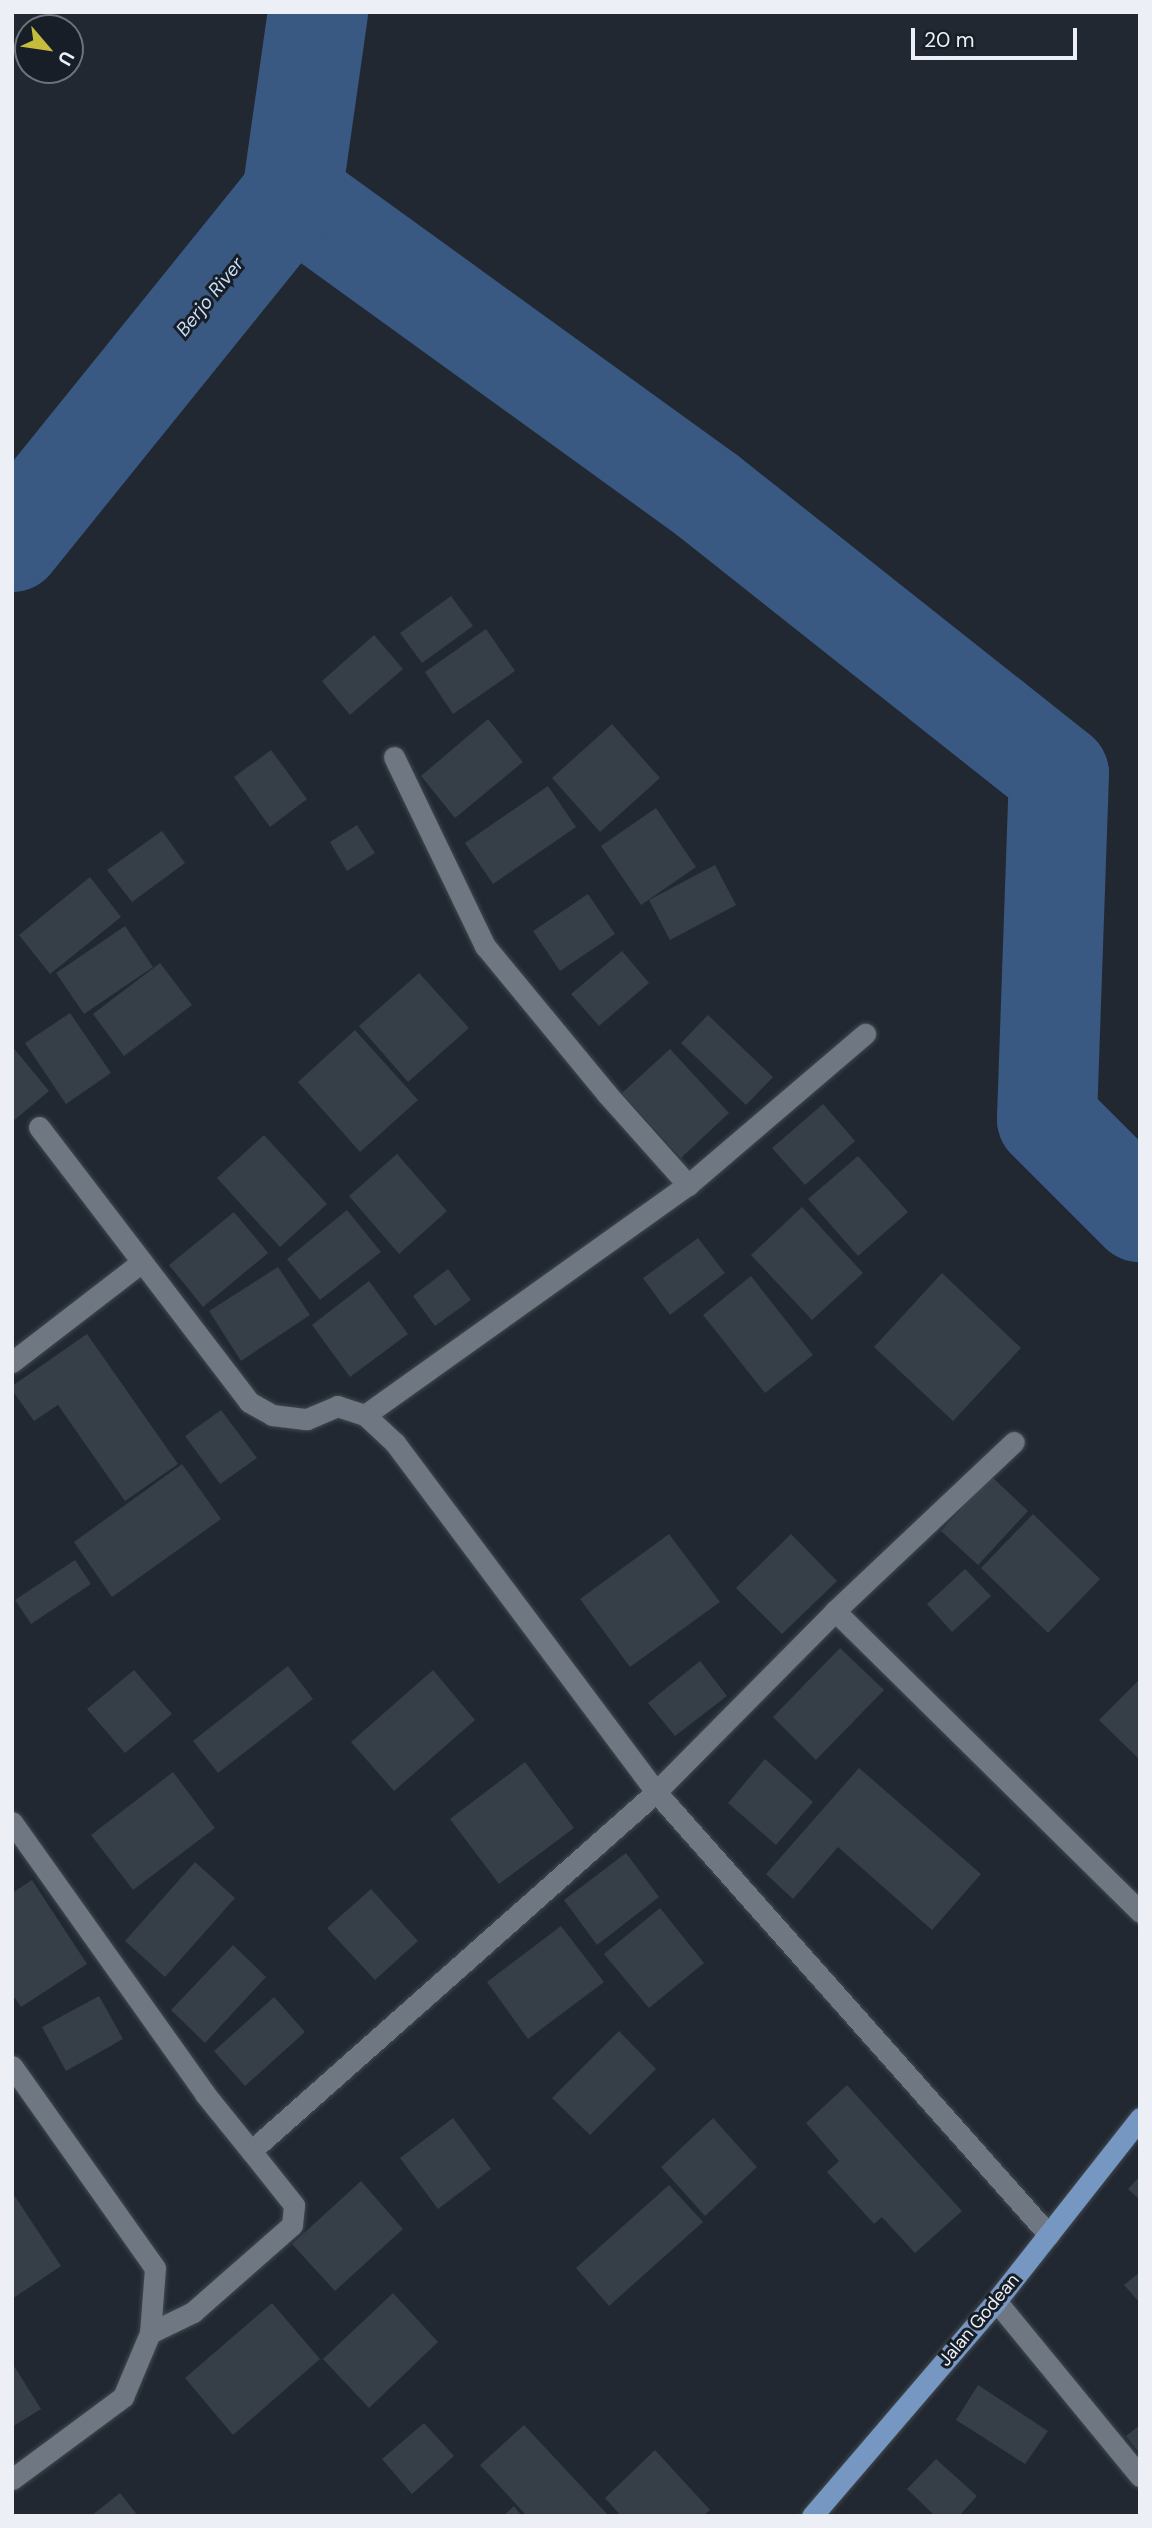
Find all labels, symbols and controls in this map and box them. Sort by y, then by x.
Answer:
north arrow [14,14,84,84]
scale bar [914,14,1080,58]
text: 20 m [924,26,975,54]
text: U [52,47,80,70]
water label: Berjo River [171,253,249,341]
street label: Jalan Godean [934,2270,1024,2370]

